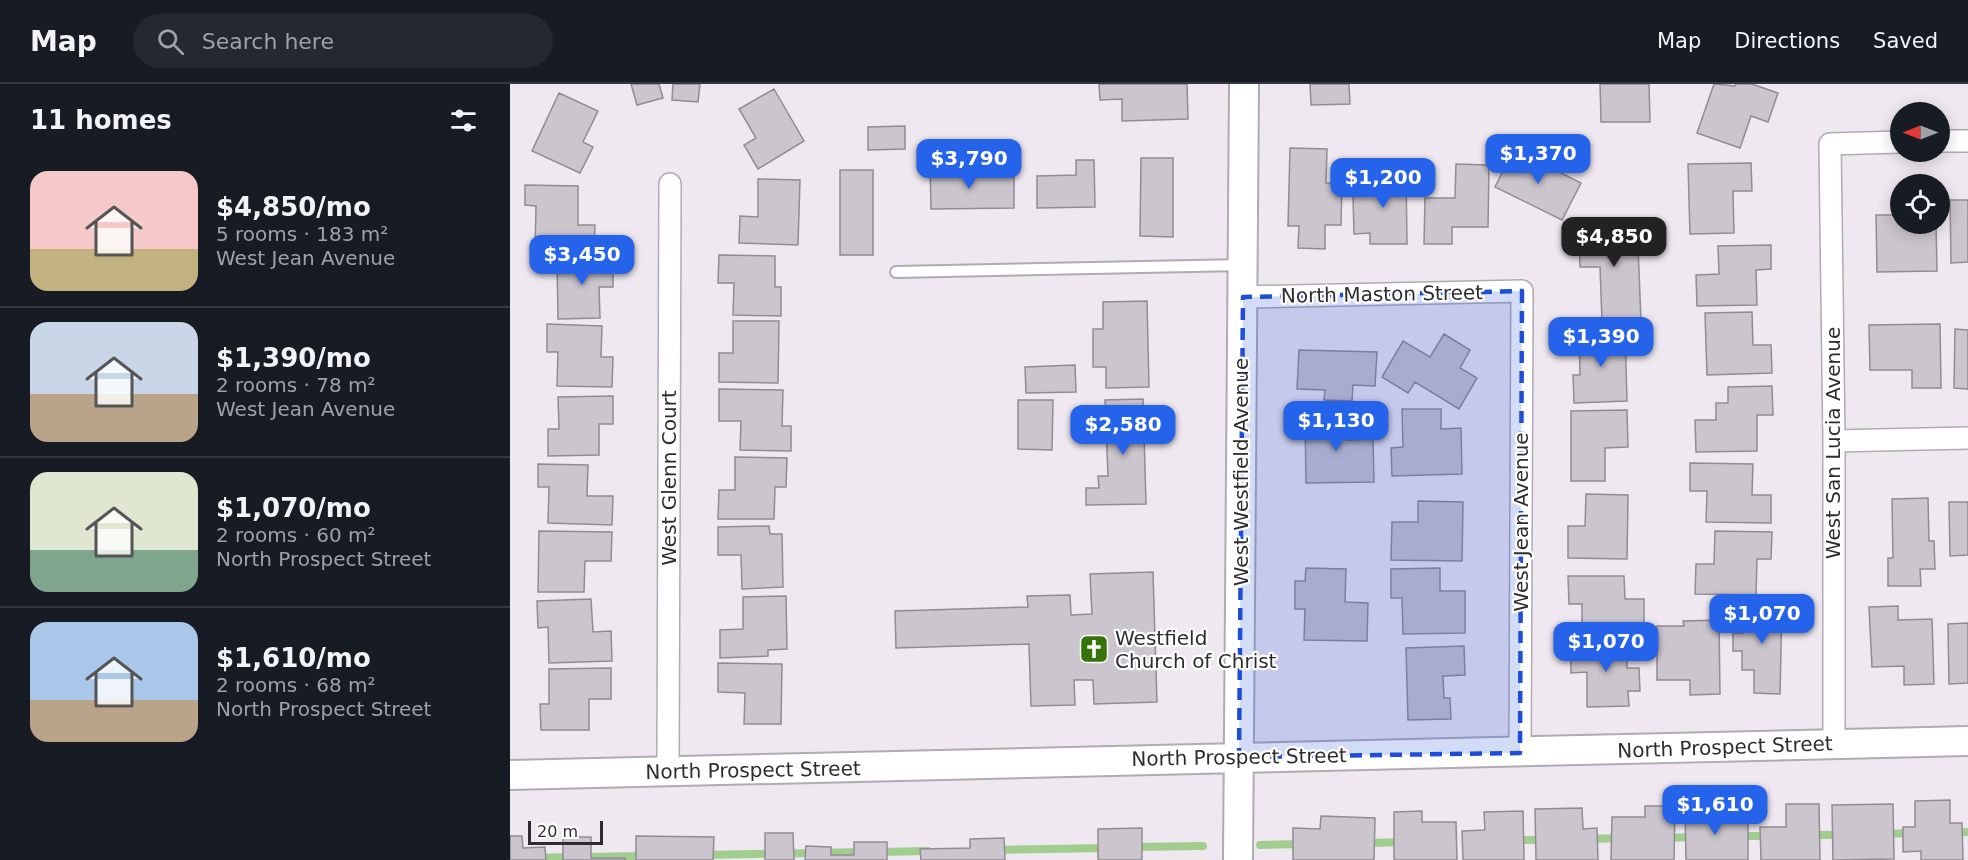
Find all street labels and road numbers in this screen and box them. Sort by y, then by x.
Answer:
street label: North Maston Street [1281,280,1483,308]
street label: West San Lucia Avenue [1821,327,1845,559]
street label: West Westfield Avenue [1229,358,1253,586]
street label: West Glenn Court [657,390,681,566]
street label: West Jean Avenue [1509,432,1533,612]
street label: North Prospect Street [1617,731,1833,763]
street label: North Prospect Street [1131,743,1347,771]
street label: North Prospect Street [645,756,861,784]

